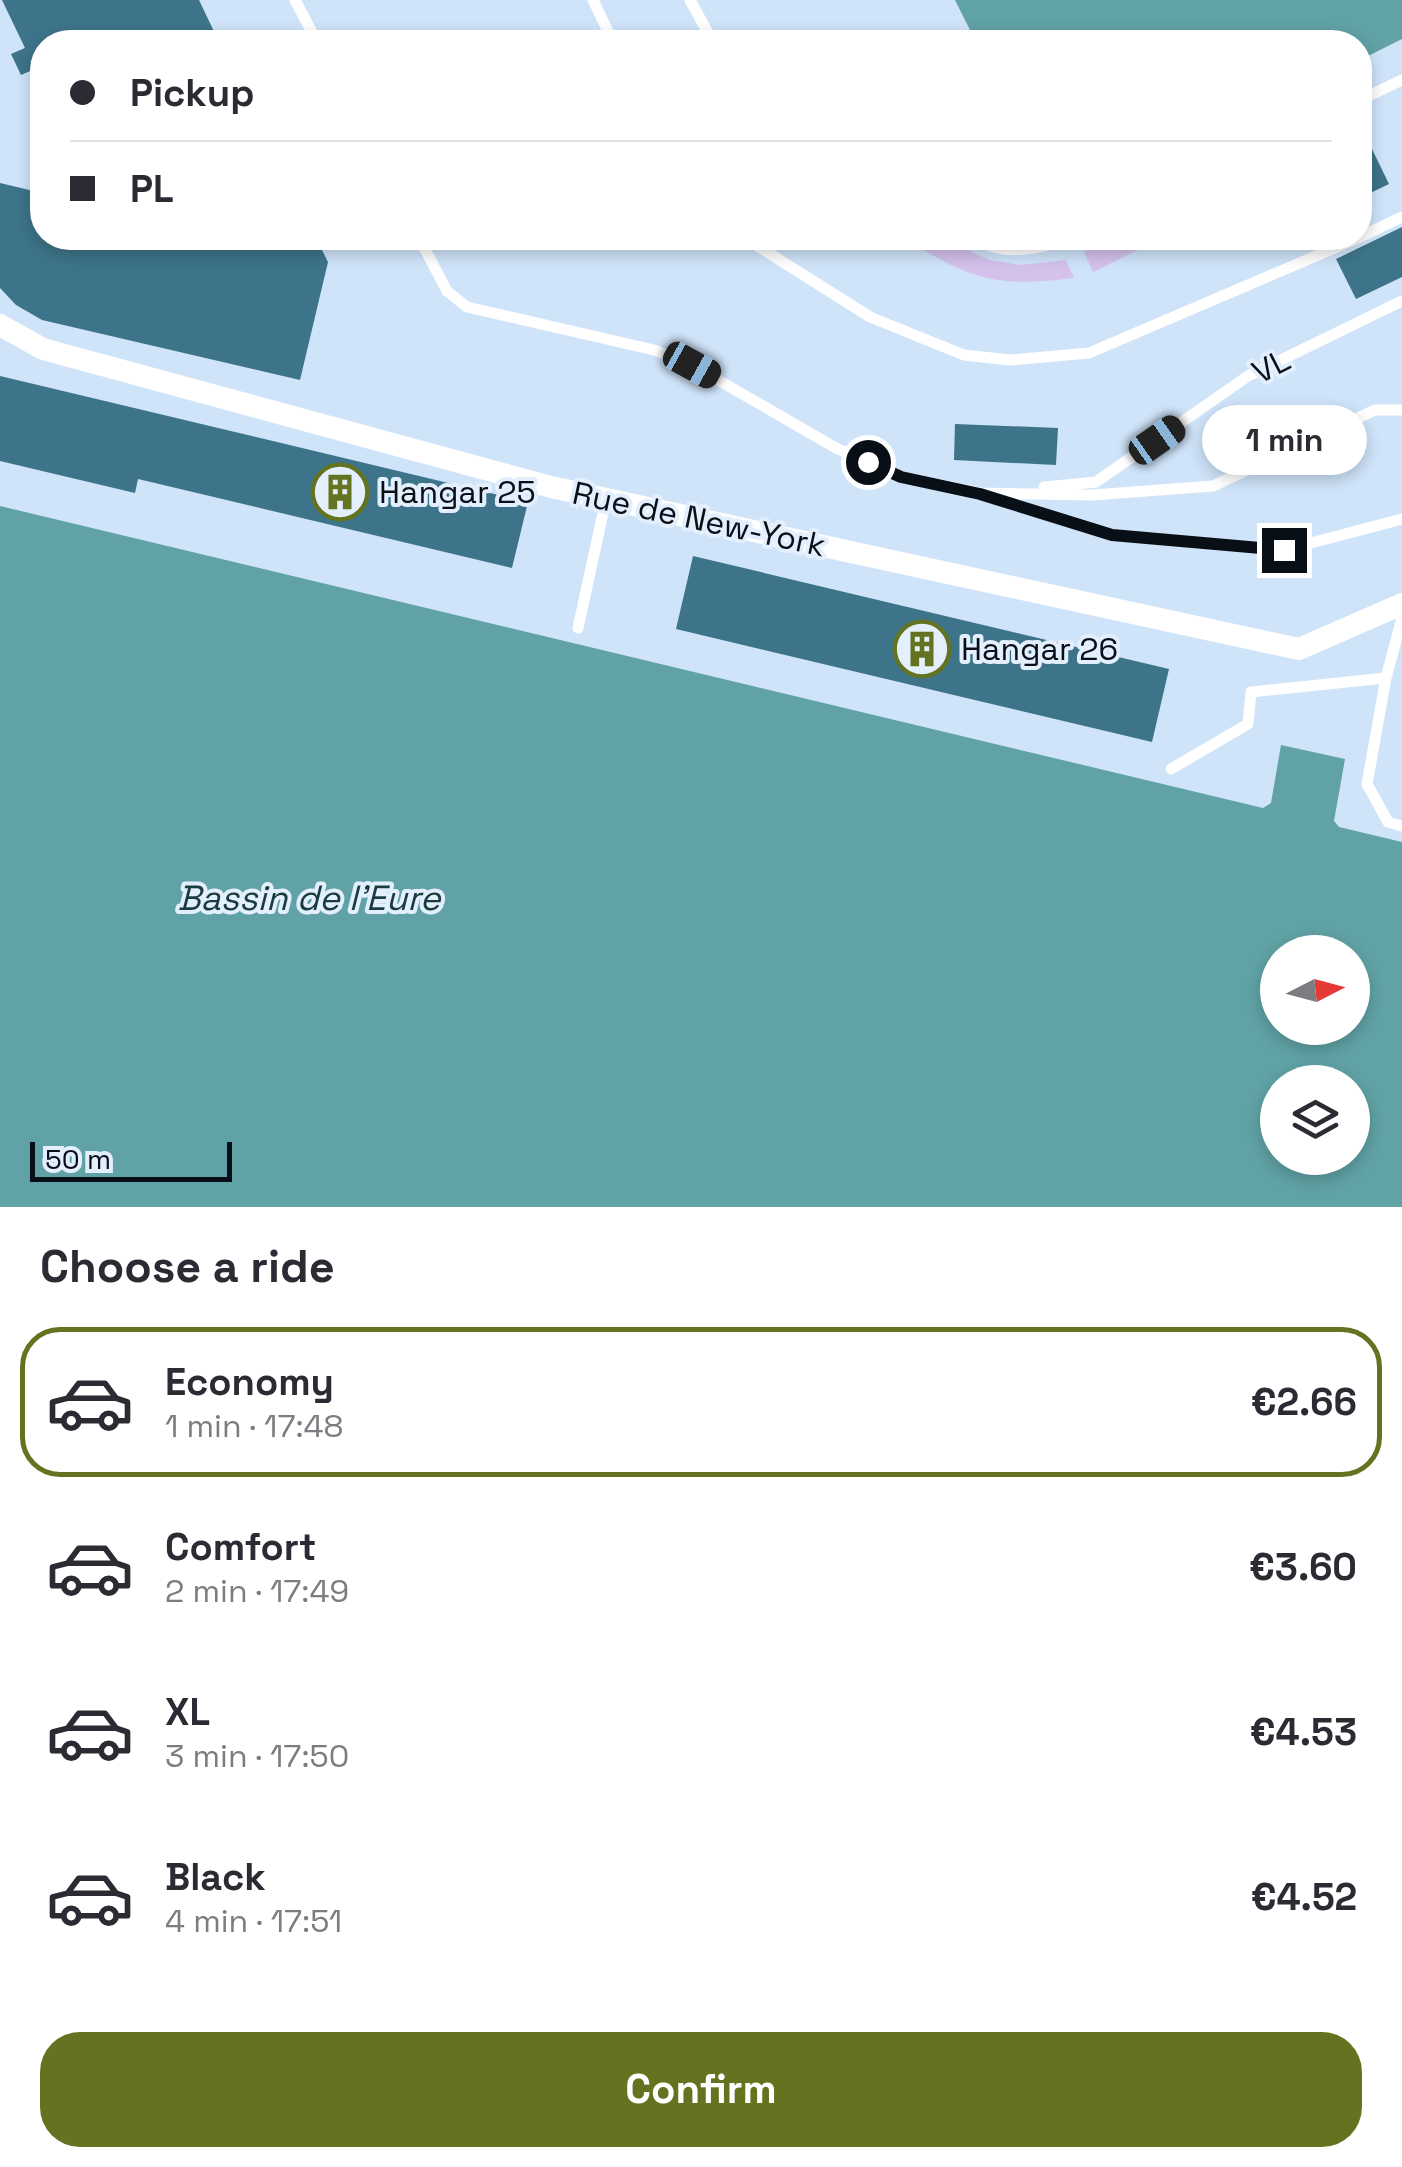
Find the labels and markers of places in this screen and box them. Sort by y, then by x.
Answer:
building icon: Hangar 25 [310,462,370,522]
place label: Hangar 25 [379,472,536,512]
building icon: Hangar 26 [892,619,952,679]
place label: Hangar 26 [961,629,1118,669]

